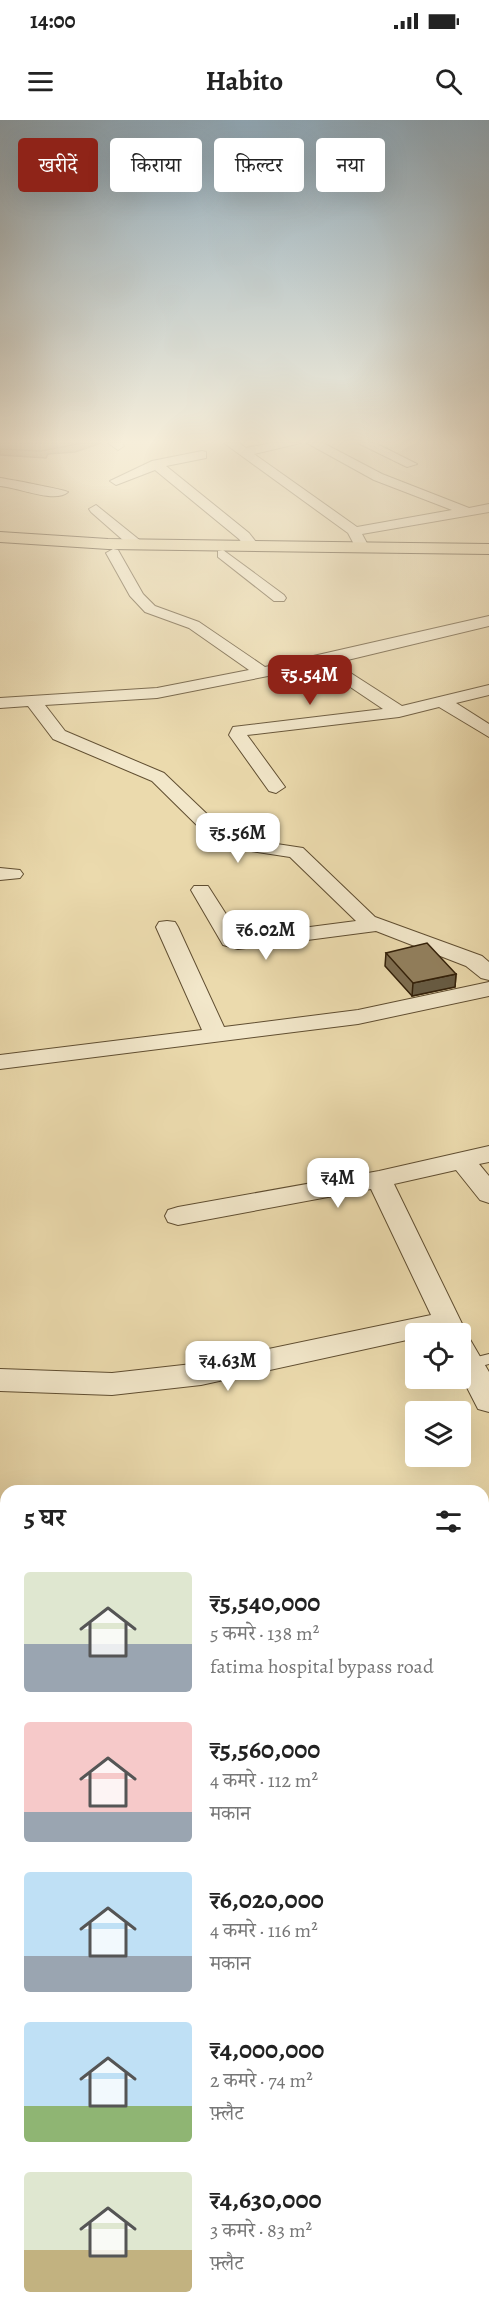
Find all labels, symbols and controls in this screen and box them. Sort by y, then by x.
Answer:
text: 14:00 [30,6,76,36]
text: Habito [206,63,283,99]
icon: menu [24,65,57,98]
icon: search [432,65,465,98]
chip: खरीदें [18,138,98,192]
chip: किराया [110,138,202,192]
chip: फ़िल्टर [214,138,304,192]
chip: नया [316,138,385,192]
pin: ₹5.54M [261,655,359,706]
text: ₹5.54M [282,661,338,688]
pin: ₹5.56M [189,813,287,864]
text: ₹5.56M [210,819,266,846]
pin: ₹6.02M [217,910,315,961]
text: ₹6.02M [237,916,295,943]
pin: ₹4M [309,1158,367,1209]
text: ₹4M [321,1164,355,1191]
map controls [405,1323,471,1467]
button: locate [405,1323,471,1389]
pin: ₹4.63M [179,1341,277,1392]
text: ₹4.63M [199,1347,257,1374]
button: layers [405,1401,471,1467]
text: 5 घर [24,1500,65,1535]
icon: filters [432,1505,465,1538]
text: ₹5,540,000 [210,1585,320,1620]
icon: home [72,1596,144,1668]
text: 5 कमरे · 138 m² [210,1620,319,1647]
text: fatima hospital bypass road [210,1653,434,1680]
text: ₹5,560,000 [210,1732,320,1767]
icon: home [72,1746,144,1818]
text: 4 कमरे · 112 m² [210,1767,318,1794]
text: मकान [210,1800,251,1827]
text: ₹6,020,000 [210,1882,324,1917]
icon: home [72,1896,144,1968]
text: 4 कमरे · 116 m² [210,1917,318,1944]
text: मकान [210,1950,251,1977]
text: ₹4,000,000 [210,2032,324,2067]
icon: home [72,2046,144,2118]
text: 2 कमरे · 74 m² [210,2067,313,2094]
text: फ़्लैट [210,2100,243,2127]
text: ₹4,630,000 [210,2182,322,2217]
icon: home [72,2196,144,2268]
text: 3 कमरे · 83 m² [210,2217,312,2244]
text: फ़्लैट [210,2250,243,2277]

